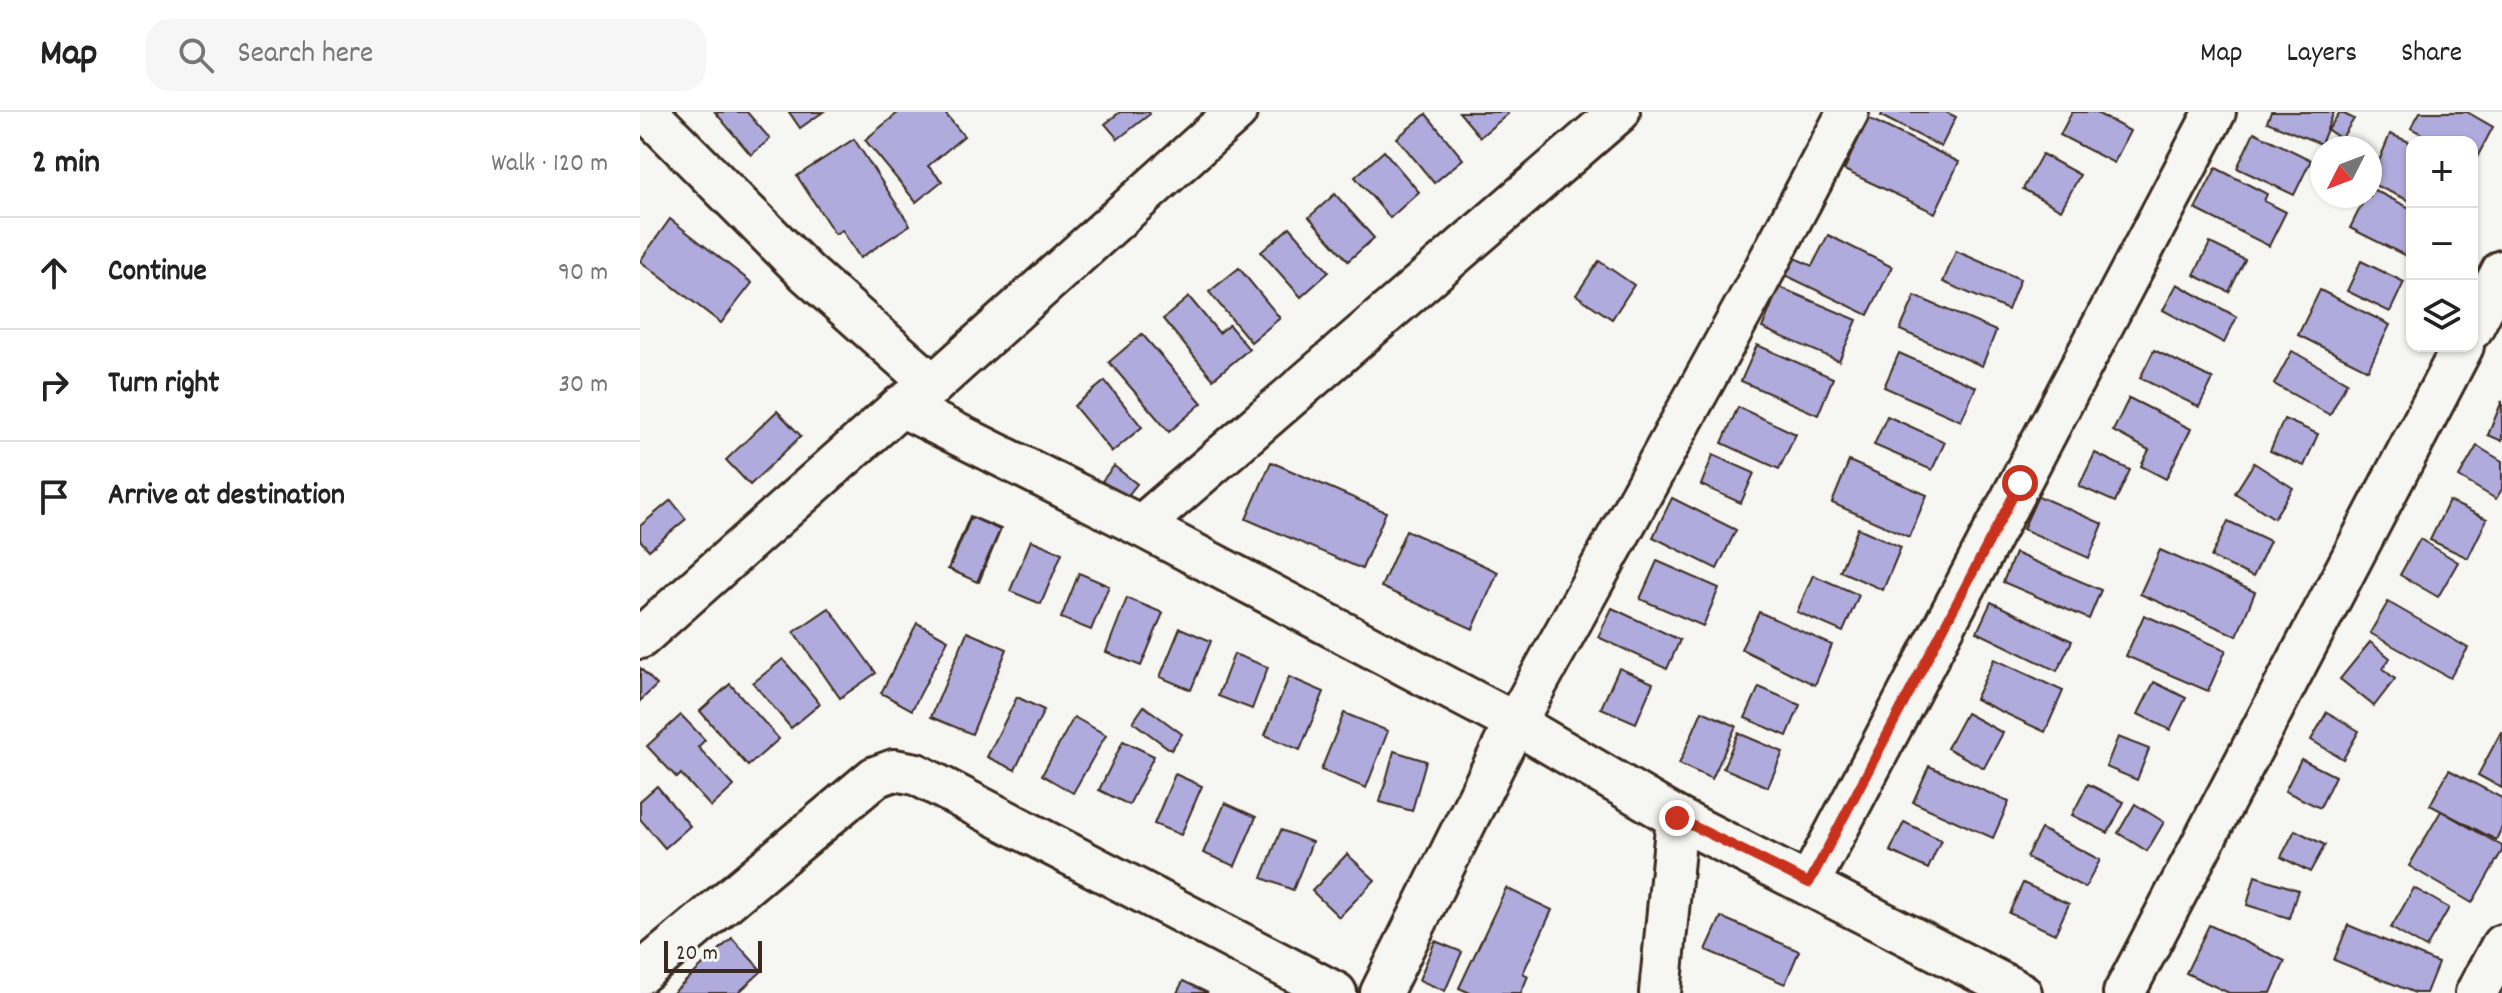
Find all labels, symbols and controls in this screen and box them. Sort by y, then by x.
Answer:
search box [146,19,706,91]
text: Map [40,28,98,83]
icon: search [174,33,218,77]
text: Search here [238,34,373,77]
text: Map [2200,35,2243,75]
text: Layers [2287,35,2357,75]
text: Share [2401,35,2462,75]
north arrow [2310,136,2382,208]
map controls [2406,136,2478,352]
button: + [2406,136,2478,208]
text: 2 min [32,140,100,189]
text: Walk · 120 m [491,146,608,183]
button: − [2406,208,2478,280]
icon: ahead [32,251,76,295]
text: Continue [108,252,207,295]
text: 90 m [558,255,608,292]
button: layers [2406,280,2478,352]
icon: right [32,363,76,407]
text: Turn right [108,364,219,407]
text: 30 m [558,367,608,404]
route start [2002,465,2038,501]
icon: arrive [32,475,76,519]
text: Arrive at destination [108,476,345,519]
route end [1659,800,1695,836]
scale bar [664,937,762,973]
text: 20 m [676,939,718,970]

